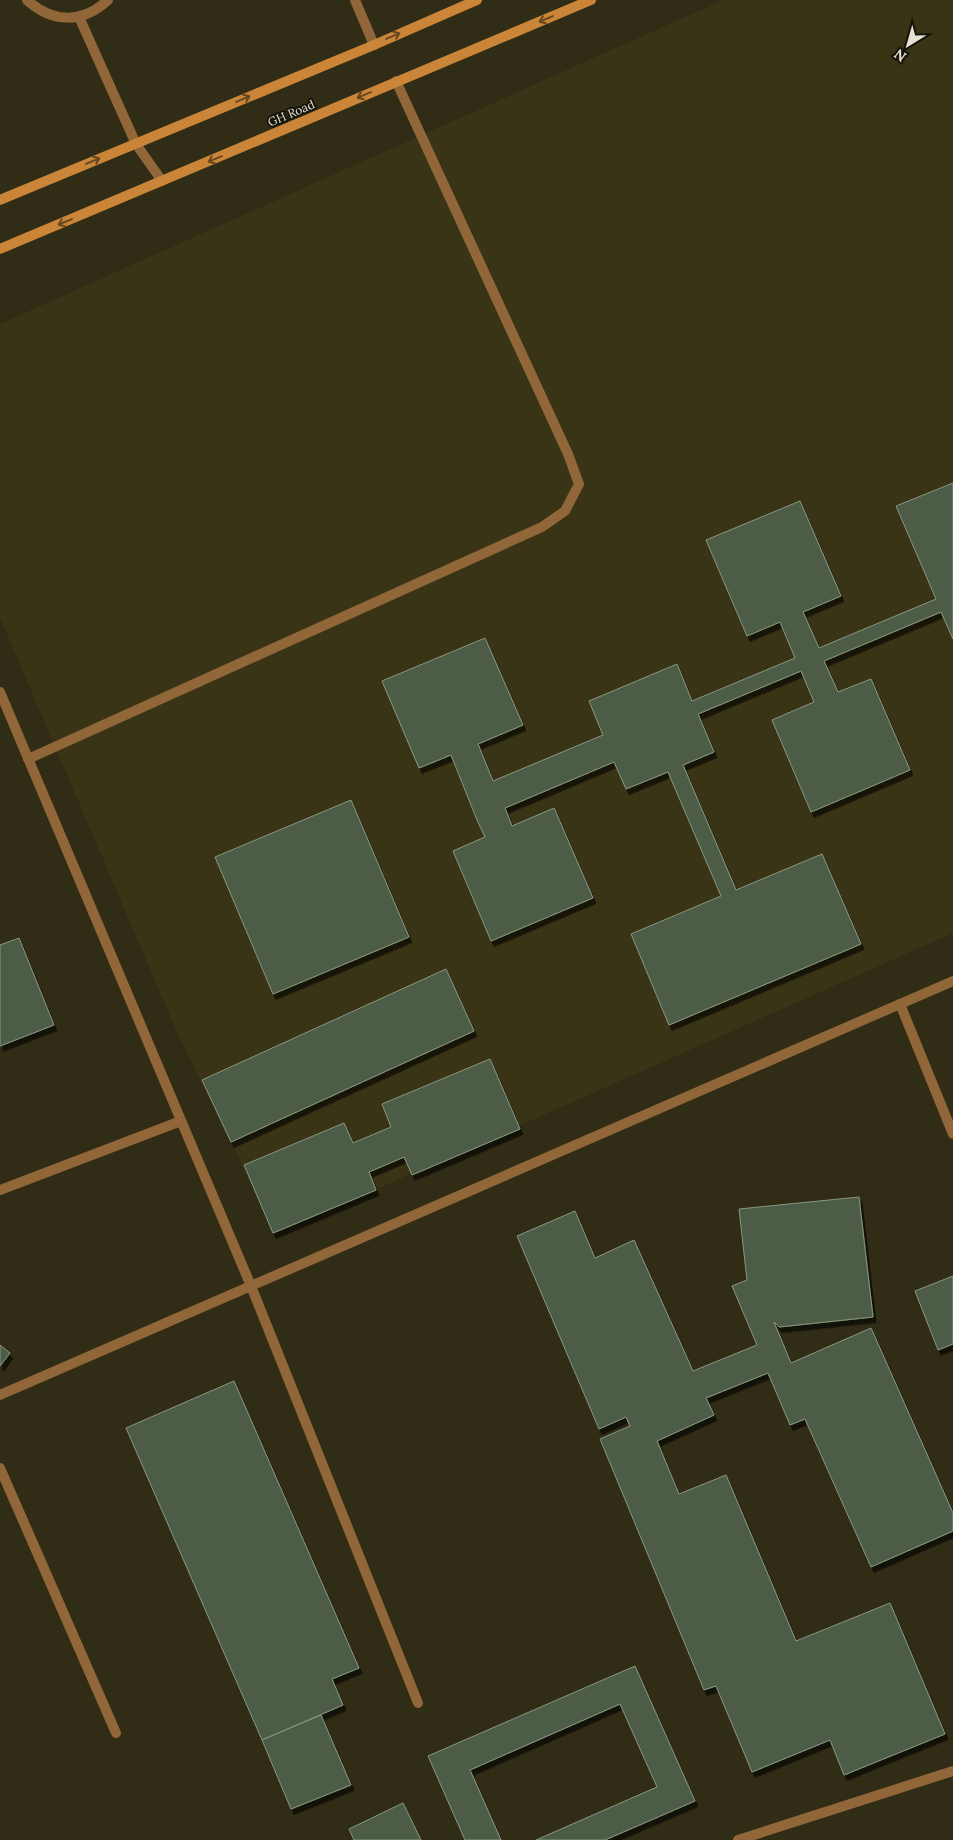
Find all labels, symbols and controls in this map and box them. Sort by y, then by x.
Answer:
one-way arrow [539,14,554,24]
north arrow [883,20,933,70]
one-way arrow [385,31,400,41]
text: N [890,45,910,66]
one-way arrow [357,90,372,100]
one-way arrow [235,94,251,103]
street label: GH Road [265,96,317,130]
one-way arrow [208,154,223,164]
one-way arrow [85,156,100,166]
one-way arrow [58,218,73,227]

